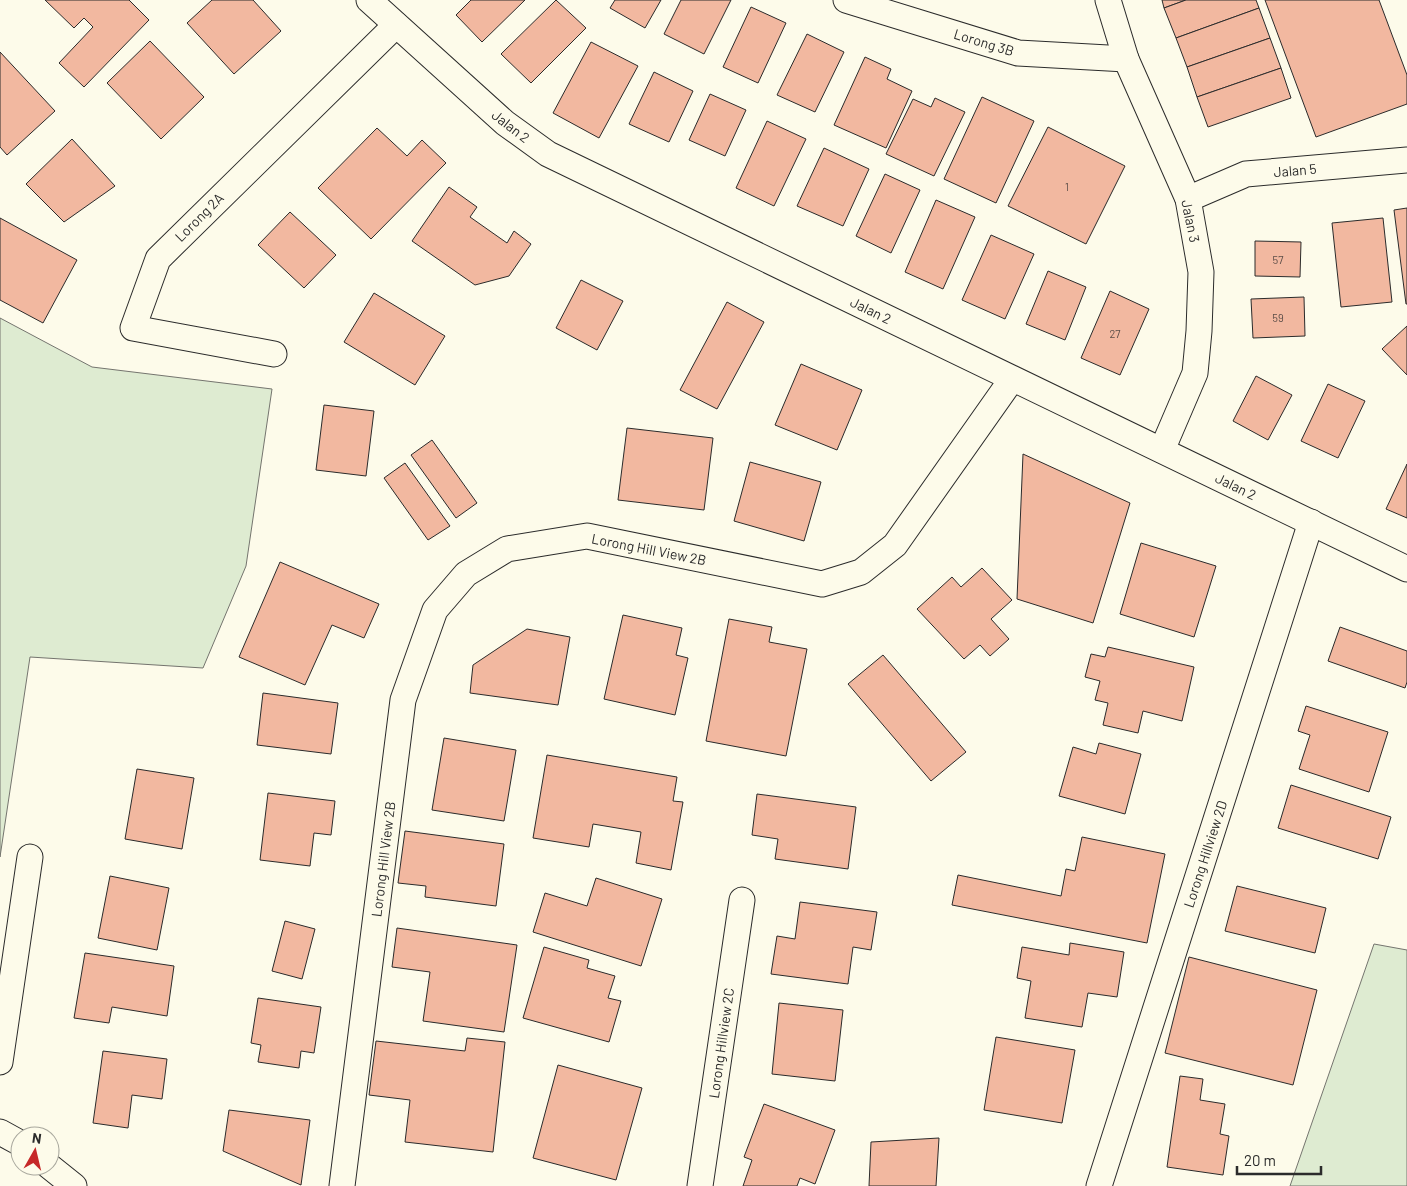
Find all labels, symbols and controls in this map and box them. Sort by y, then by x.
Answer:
street label: Lorong 3B [952,25,1016,59]
street label: Jalan 2 [489,106,533,146]
street label: Jalan 5 [1273,160,1317,180]
house number: 1 [1065,180,1069,193]
street label: Lorong 2A [171,189,227,245]
street label: Jalan 3 [1178,198,1204,244]
house number: 57 [1273,253,1283,266]
street label: Jalan 2 [848,293,894,327]
house number: 59 [1272,311,1284,324]
house number: 27 [1109,327,1121,340]
street label: Jalan 2 [1213,469,1259,503]
street label: Lorong Hill View 2B [590,530,708,568]
street label: Lorong Hillview 2D [1180,798,1230,910]
street label: Lorong Hill View 2B [367,800,399,918]
street label: Lorong Hillview 2C [705,987,737,1099]
north arrow [10,1126,60,1176]
text: N [31,1129,43,1147]
scale bar [1237,1144,1321,1176]
text: 20 m [1244,1151,1276,1169]

